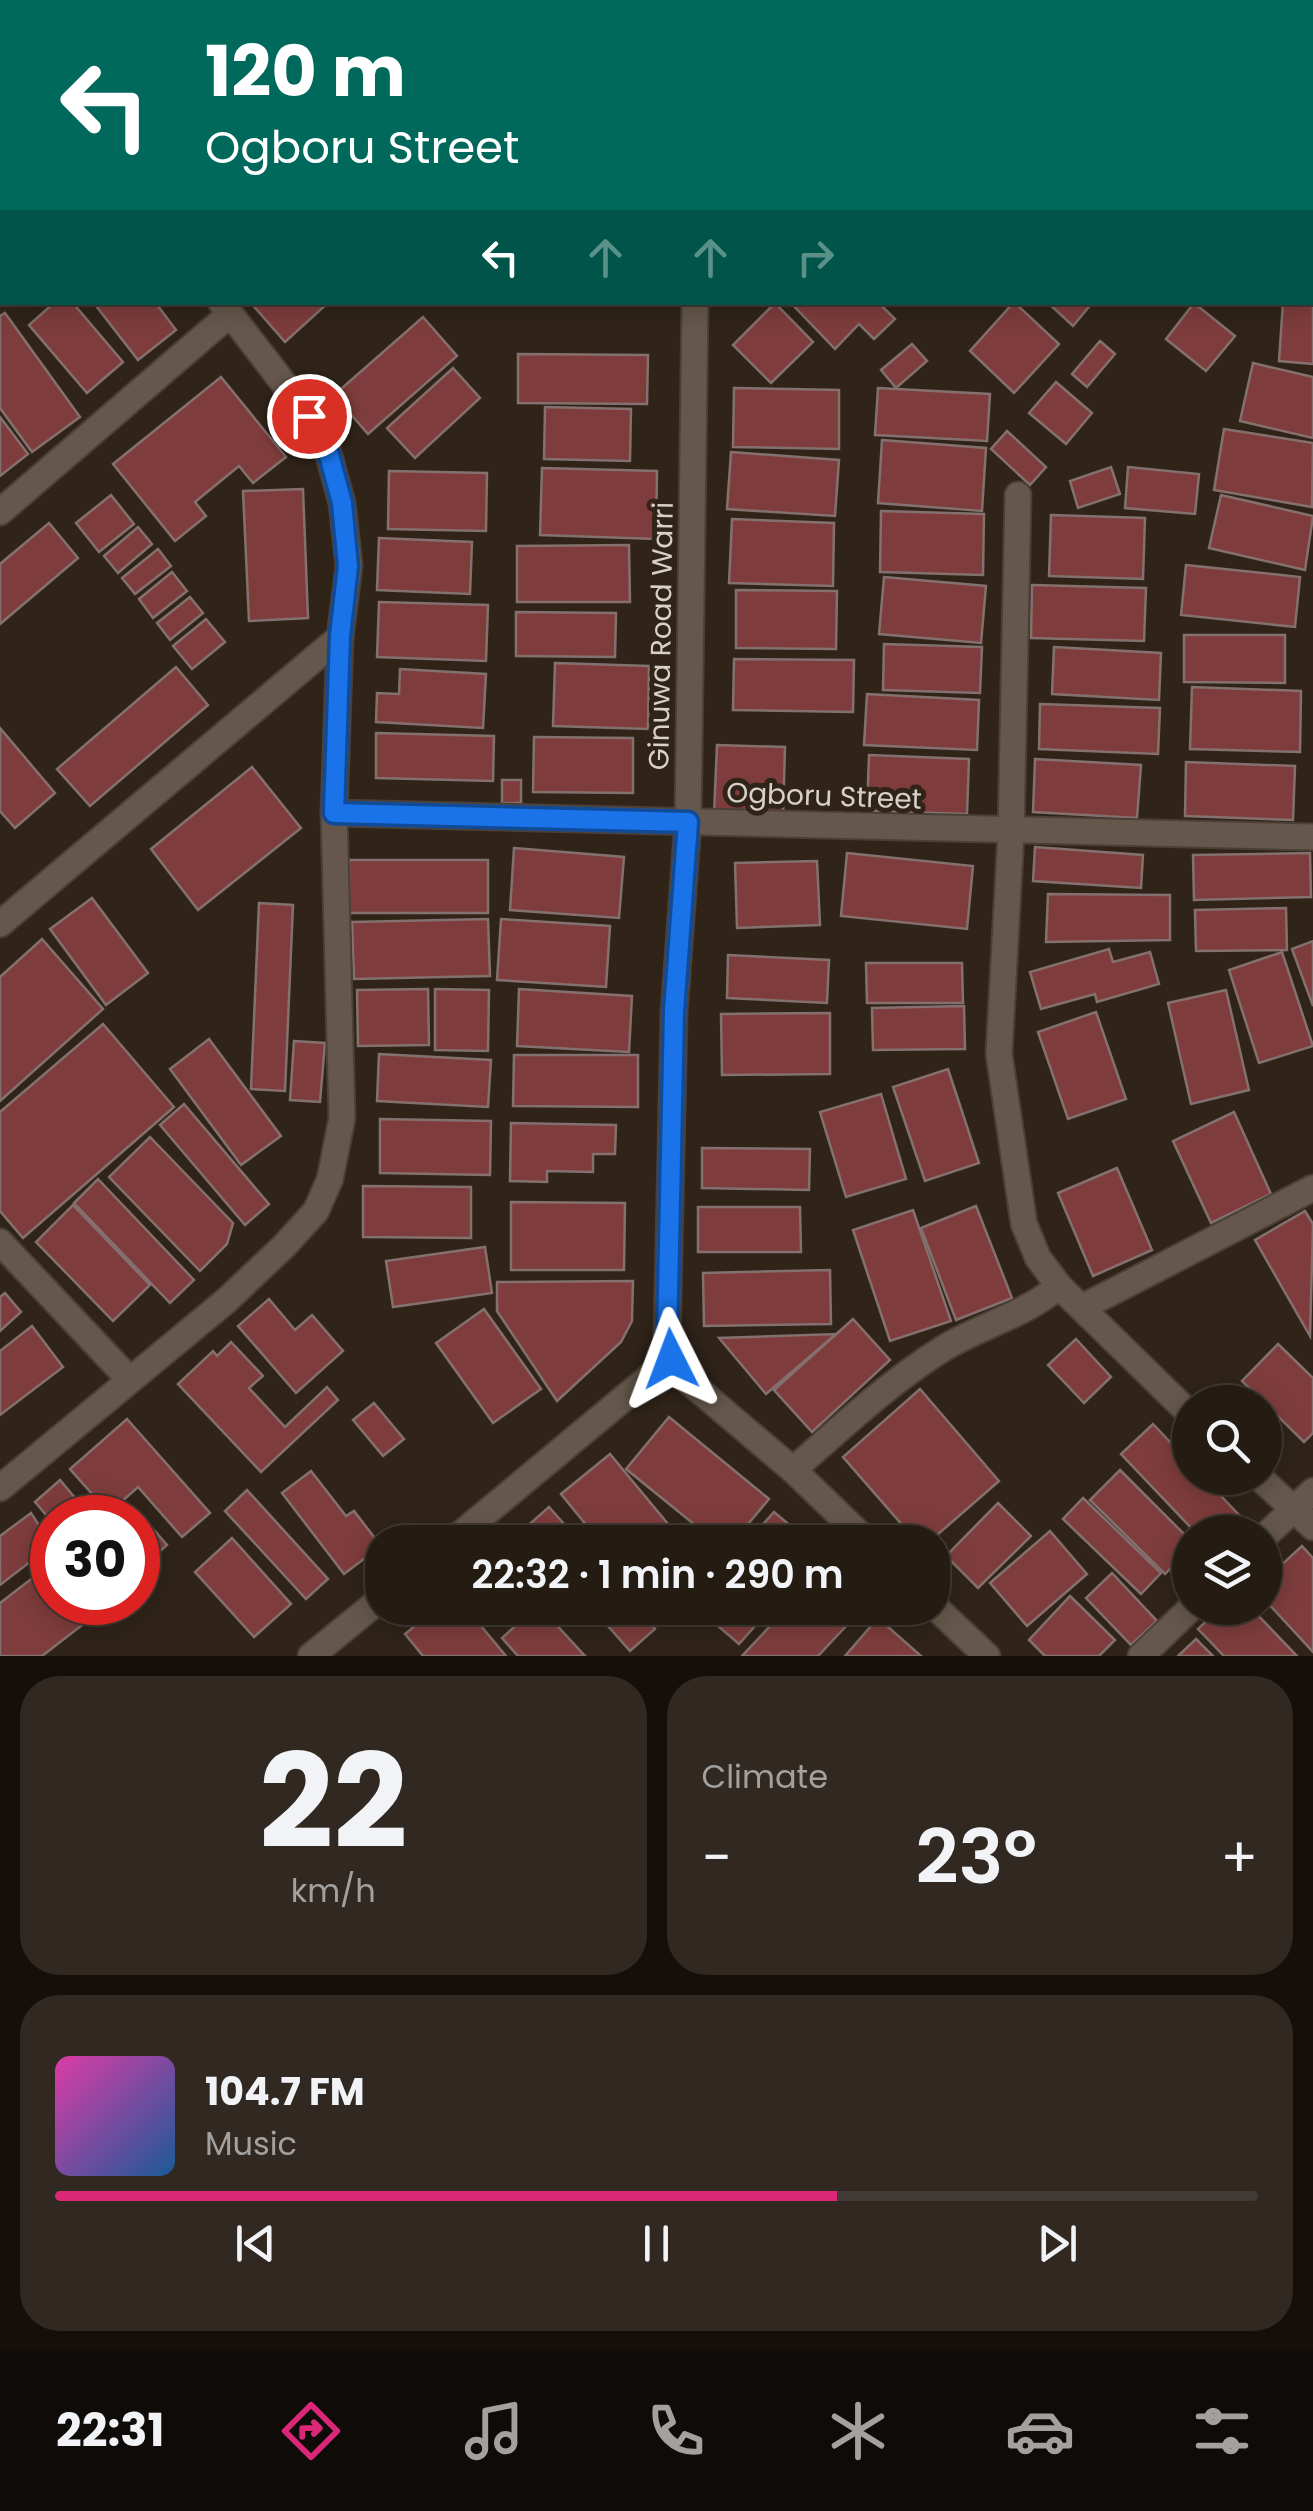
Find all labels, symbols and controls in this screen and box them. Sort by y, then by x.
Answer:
text: 120 m [205,22,406,121]
icon: left [40,40,170,170]
text: Ogboru Street [205,116,519,179]
icon: left [473,230,528,285]
icon: ahead [578,230,633,285]
icon: ahead [683,230,738,285]
icon: right [788,230,843,285]
pin [267,374,352,459]
icon: arrive [282,389,337,444]
street label: Ginuwa Road Warri [639,502,683,770]
street label: Ogboru Street [726,773,922,819]
position arrow [619,1307,723,1411]
map controls [1172,1385,1282,1625]
button: search [1172,1385,1282,1495]
speed limit sign: 30 [30,1495,160,1625]
button: layers [1172,1515,1282,1625]
text: 22:32 · 1 min · 290 m [471,1548,844,1601]
text: 22 [259,1710,407,1893]
text: Climate [702,1754,828,1799]
text: 23° [915,1804,1037,1909]
text: − [702,1819,732,1896]
text: + [1220,1819,1258,1896]
text: km/h [291,1868,376,1913]
text: 104.7 FM [205,2065,365,2118]
text: Music [205,2121,297,2166]
icon: previous [228,2216,283,2271]
icon: pause [629,2216,684,2271]
icon: next [1030,2216,1085,2271]
icon: directions [276,2396,346,2466]
icon: music [459,2396,529,2466]
icon: phone [641,2396,711,2466]
icon: climate [823,2396,893,2466]
icon: car [1005,2396,1075,2466]
icon: filters [1187,2396,1257,2466]
text: 22:31 [56,2399,164,2462]

